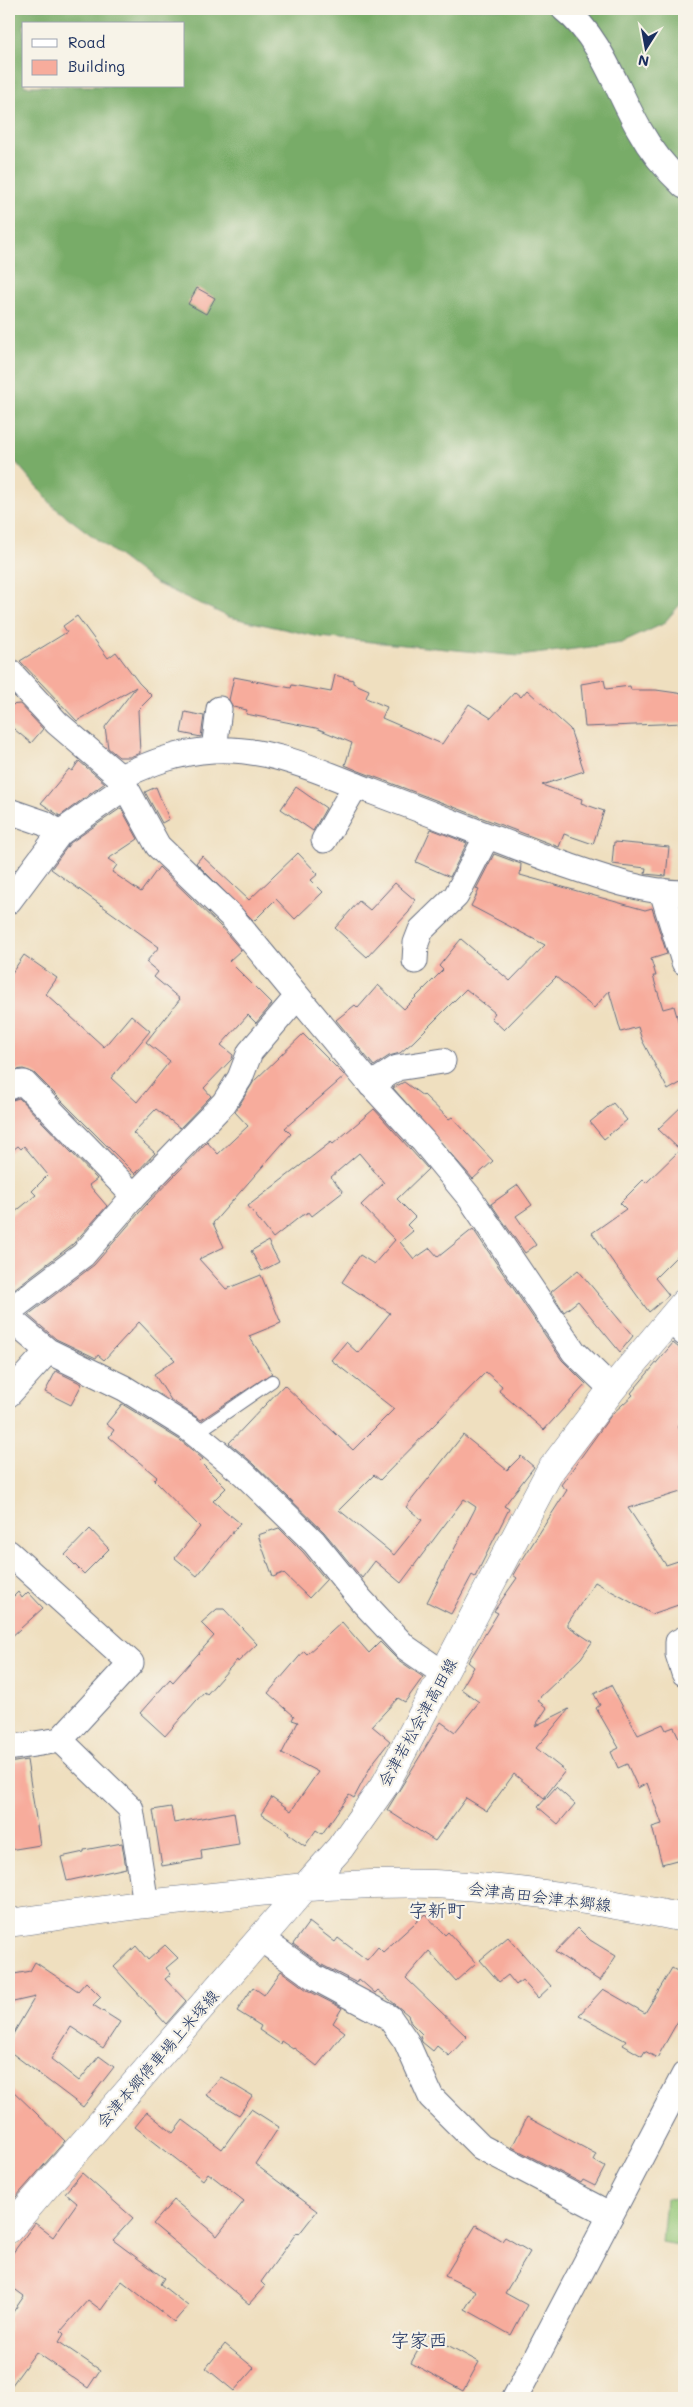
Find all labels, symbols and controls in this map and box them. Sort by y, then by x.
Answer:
legend [22,22,185,88]
north arrow [620,22,670,72]
text: Road [68,32,105,52]
text: N [636,51,650,72]
text: Building [68,56,125,76]
street label: 会津若松会津高田線 [373,1654,461,1790]
street label: 会津高田会津本郷線 [467,1877,613,1915]
district label: 字新町 [408,1897,466,1922]
street label: 会津本郷停車場上米塚線 [91,1985,223,2131]
district label: 字家西 [390,2327,448,2352]

